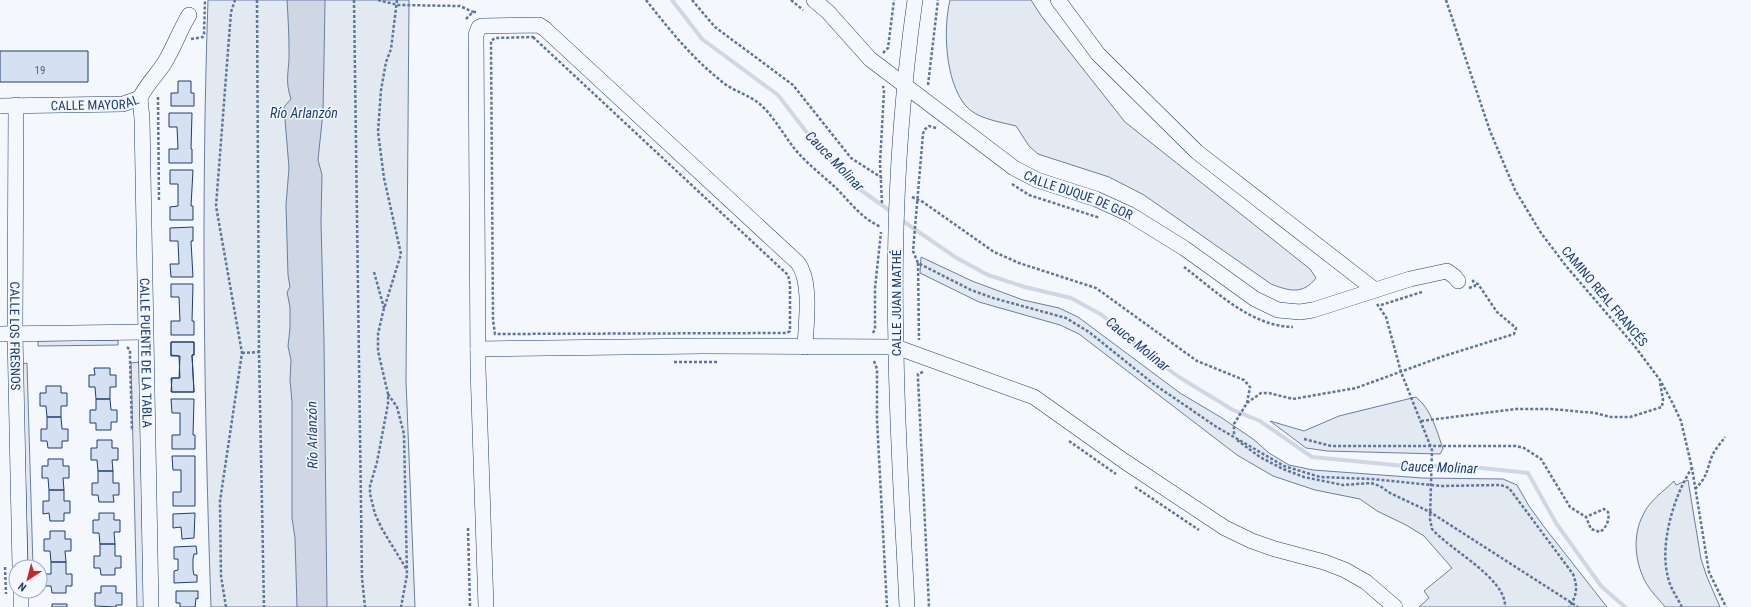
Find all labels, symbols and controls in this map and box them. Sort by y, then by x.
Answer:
house number: 19 [35,64,45,77]
street label: CALLE MAYORAL [51,92,141,113]
water label: Río Arlanzón [270,105,338,121]
water label: Cauce Molinar [802,128,868,195]
street label: CALLE DUQUE DE GOR [1021,167,1135,223]
street label: CAMINO REAL FRANCÉS [1558,243,1651,350]
street label: CALLE JUAN MATHÉ [889,250,904,356]
street label: CALLE PUENTE DE LA TABLA [137,278,155,428]
street label: CALLE LOS FRESNOS [7,281,23,391]
water label: Cauce Molinar [1103,314,1174,375]
water label: Río Arlanzón [303,401,321,469]
water label: Cauce Molinar [1400,458,1479,476]
north arrow [8,559,48,599]
text: N [16,579,29,594]

